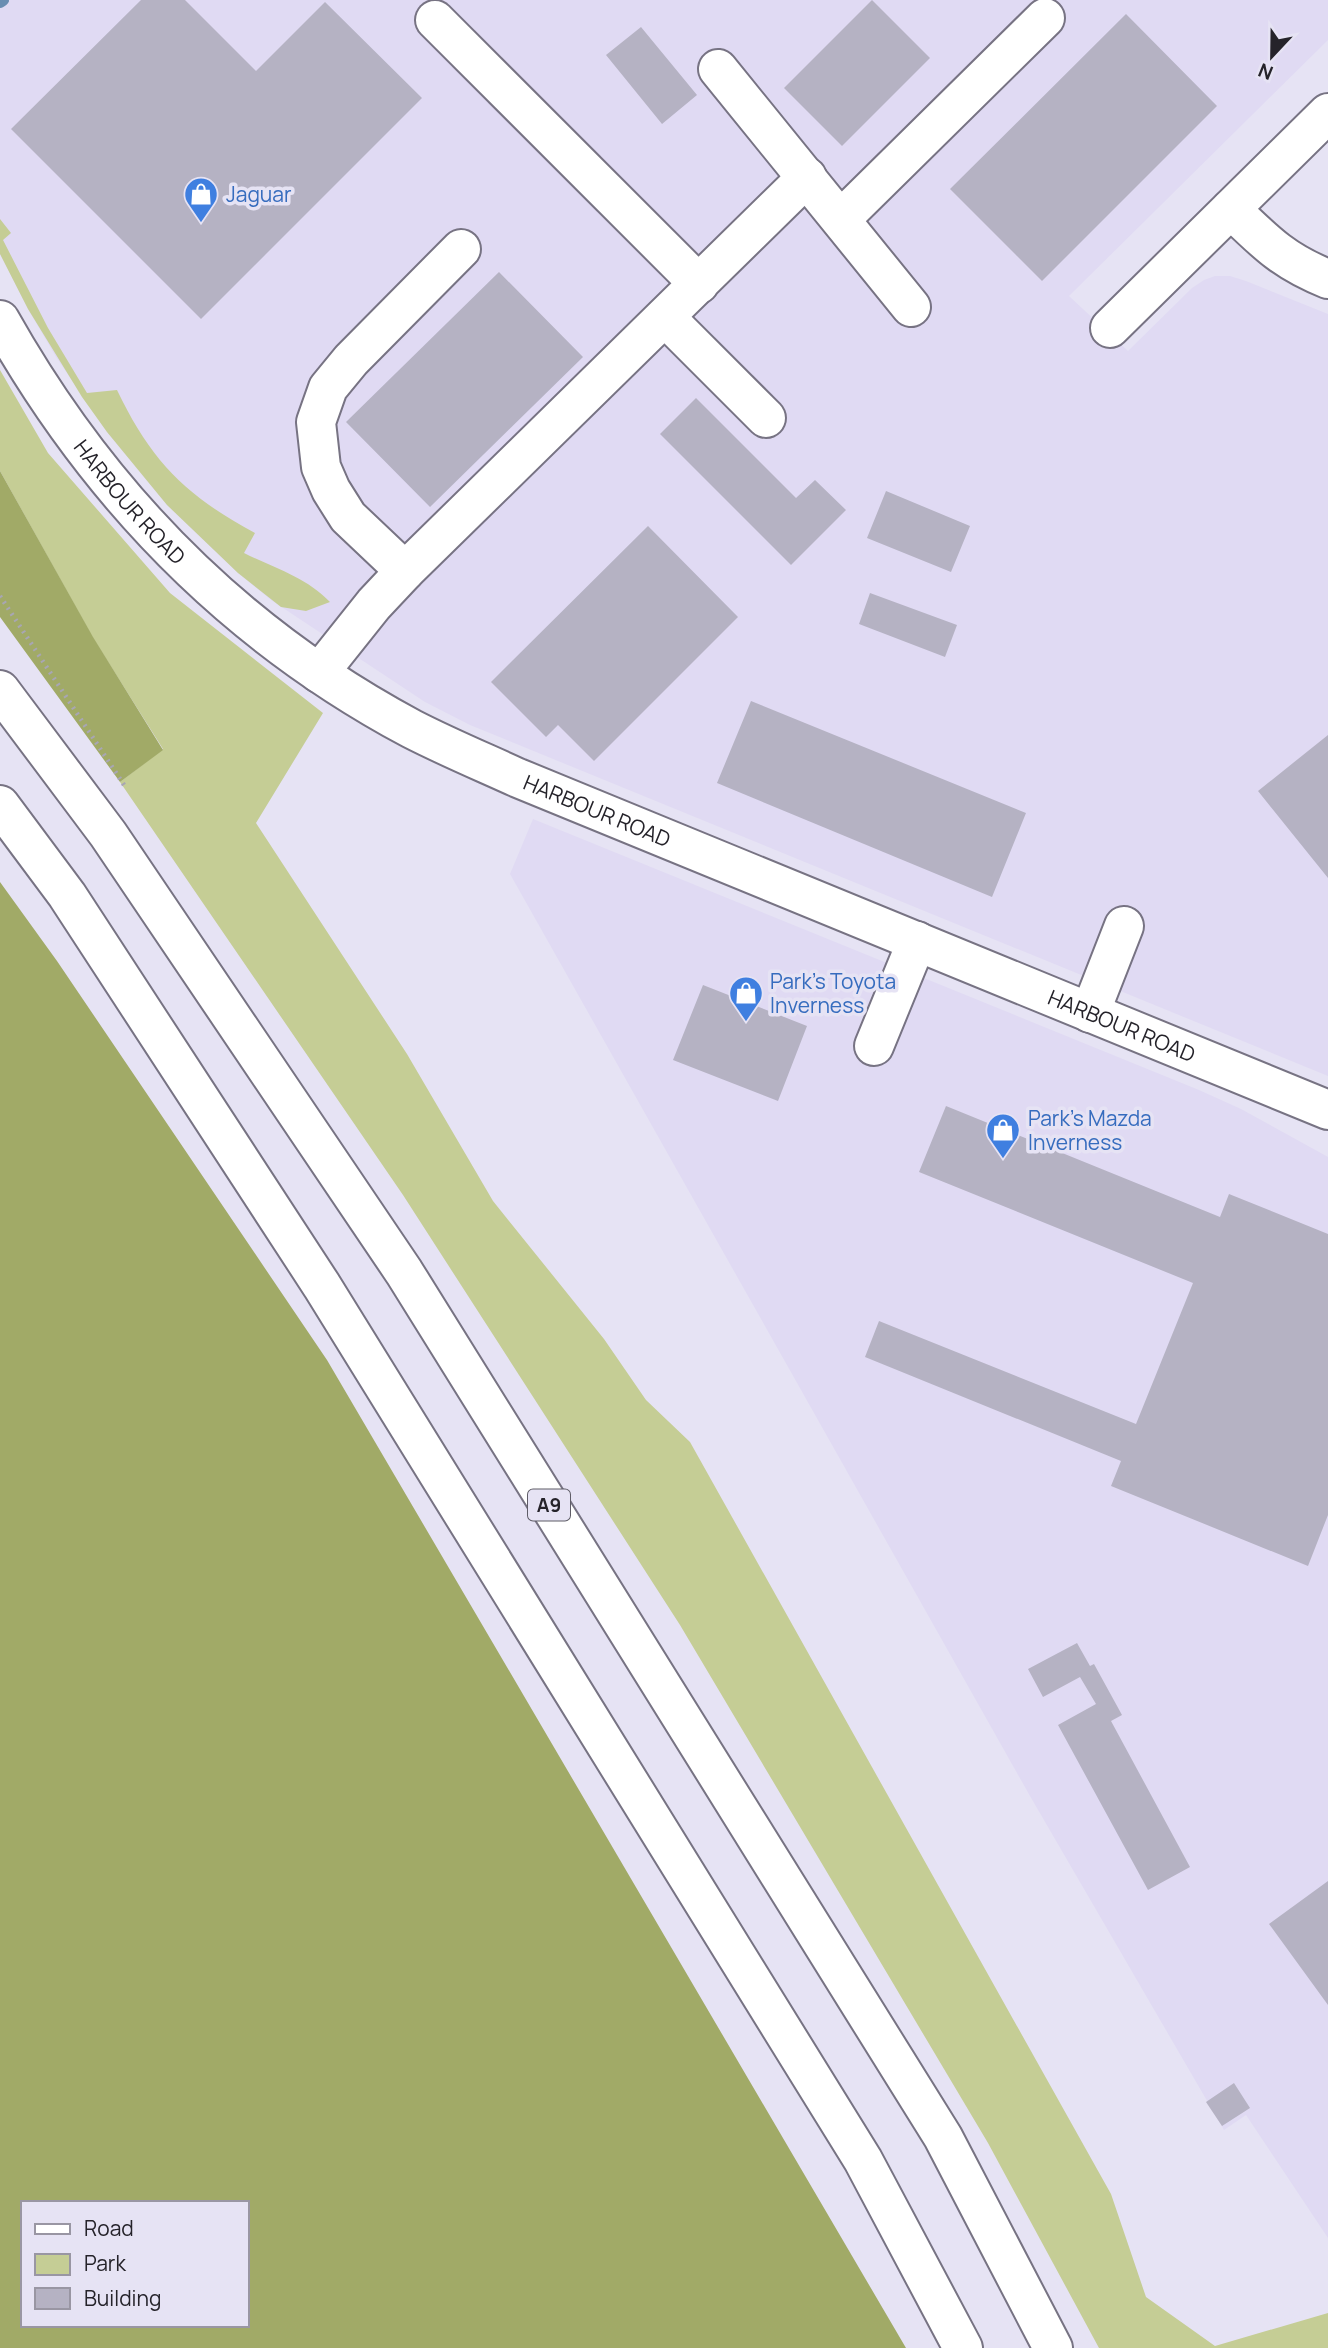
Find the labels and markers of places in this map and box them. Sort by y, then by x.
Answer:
shop icon: Jaguar [182,175,220,224]
place label: Jaguar [226,180,292,208]
place label: Park's Toyota Inverness [770,967,896,1019]
shop icon: Park's Toyota Inverness [727,974,765,1023]
place label: Park's Mazda Inverness [1028,1104,1152,1156]
shop icon: Park's Mazda Inverness [984,1111,1022,1160]

